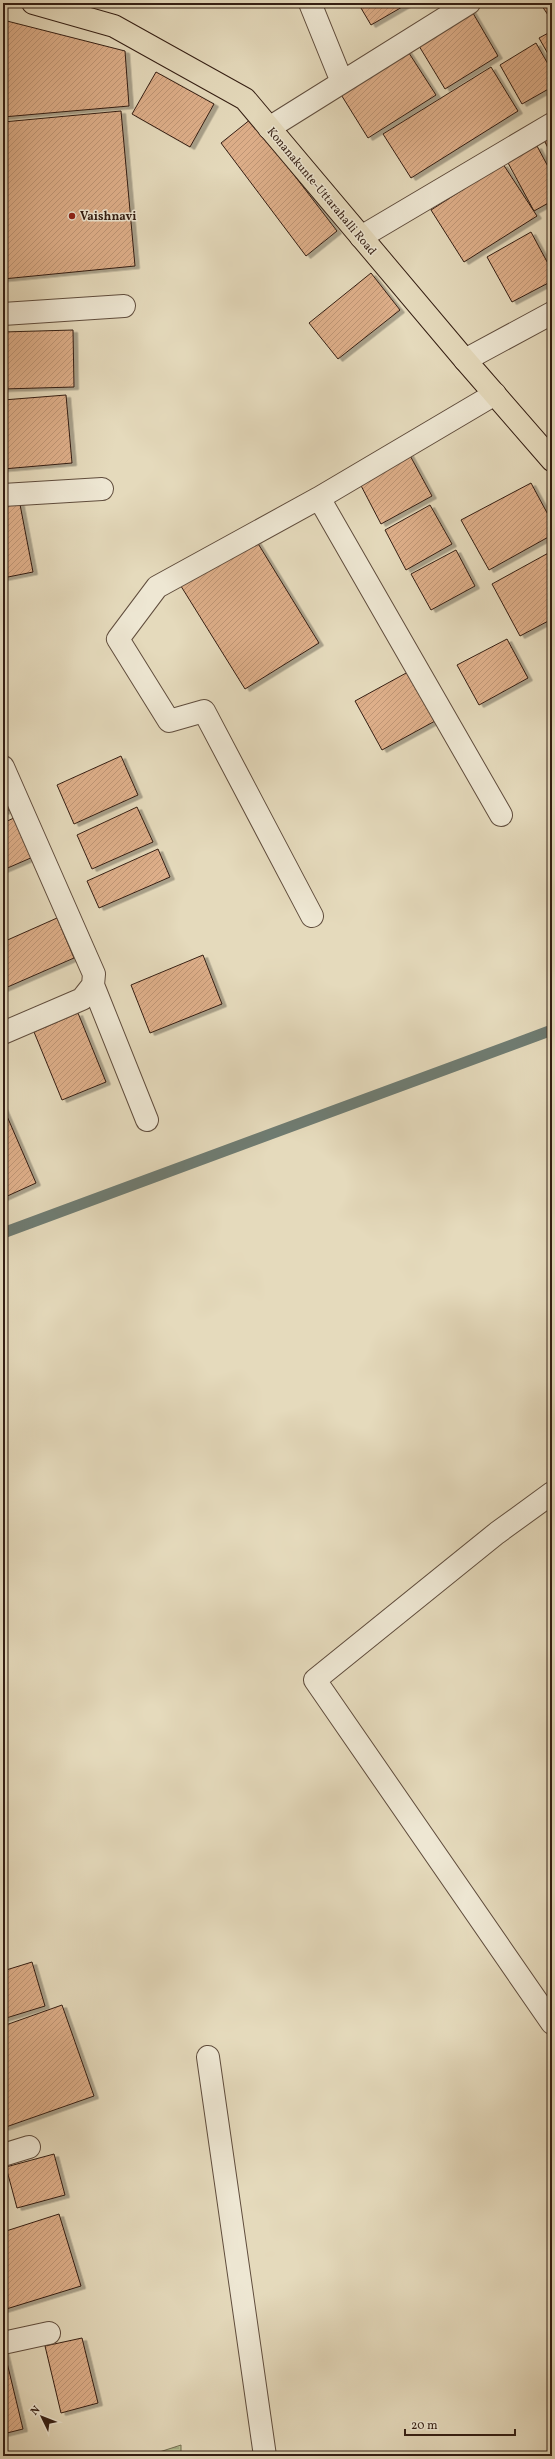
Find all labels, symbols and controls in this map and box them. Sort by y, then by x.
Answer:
street label: Konanakunte-Uttarahalli Road [263,124,380,259]
place label: Vaishnavi [80,209,136,225]
marker: Vaishnavi [67,211,77,221]
north arrow [22,2397,62,2437]
text: N [28,2403,44,2419]
scale bar [405,2411,515,2437]
text: 20 m [411,2418,438,2434]

